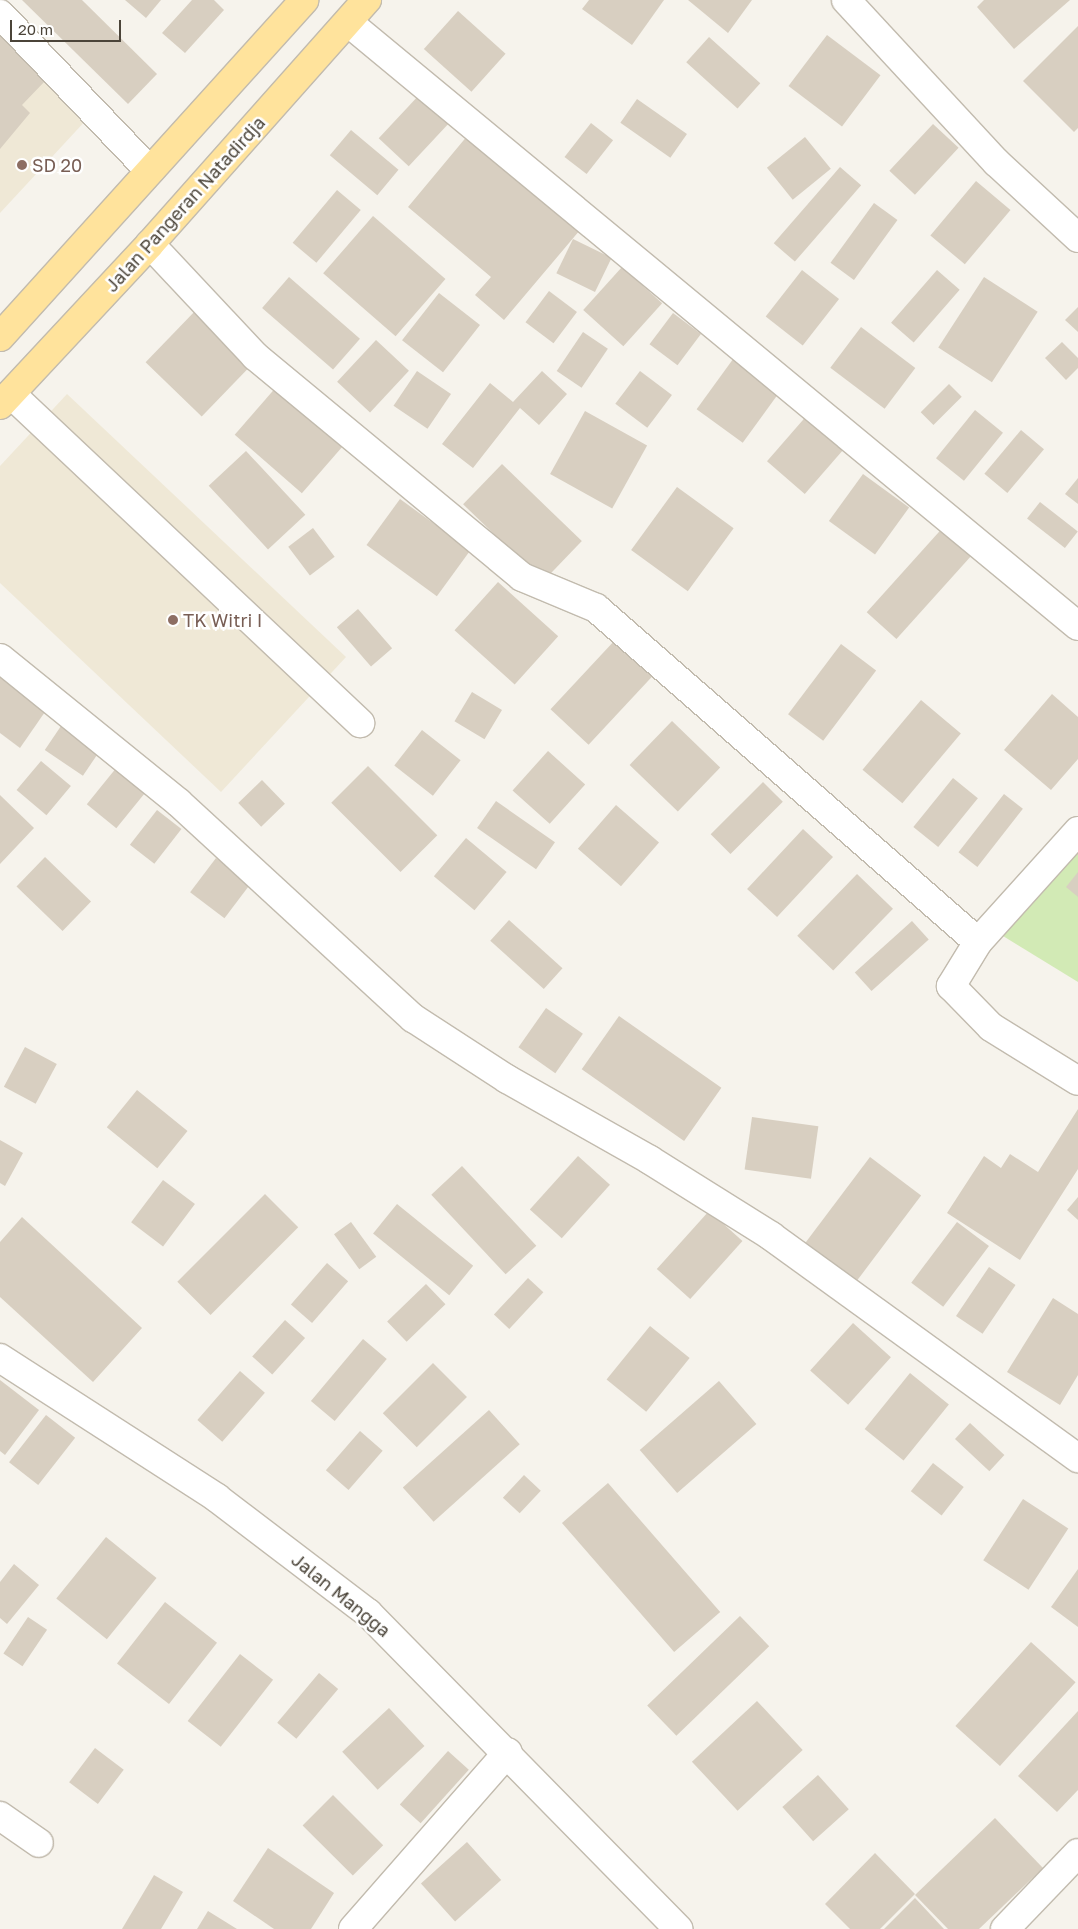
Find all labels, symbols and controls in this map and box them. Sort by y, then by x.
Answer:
scale bar [12,10,124,42]
text: 20 m [18,20,53,38]
street label: Jalan Pangeran Natadirdja [101,112,269,296]
place label: SD 20 [32,154,82,176]
marker: SD 20 [16,159,28,171]
place label: TK Witri I [183,609,262,631]
marker: TK Witri I [167,614,179,626]
street label: Jalan Mangga [287,1549,395,1641]

